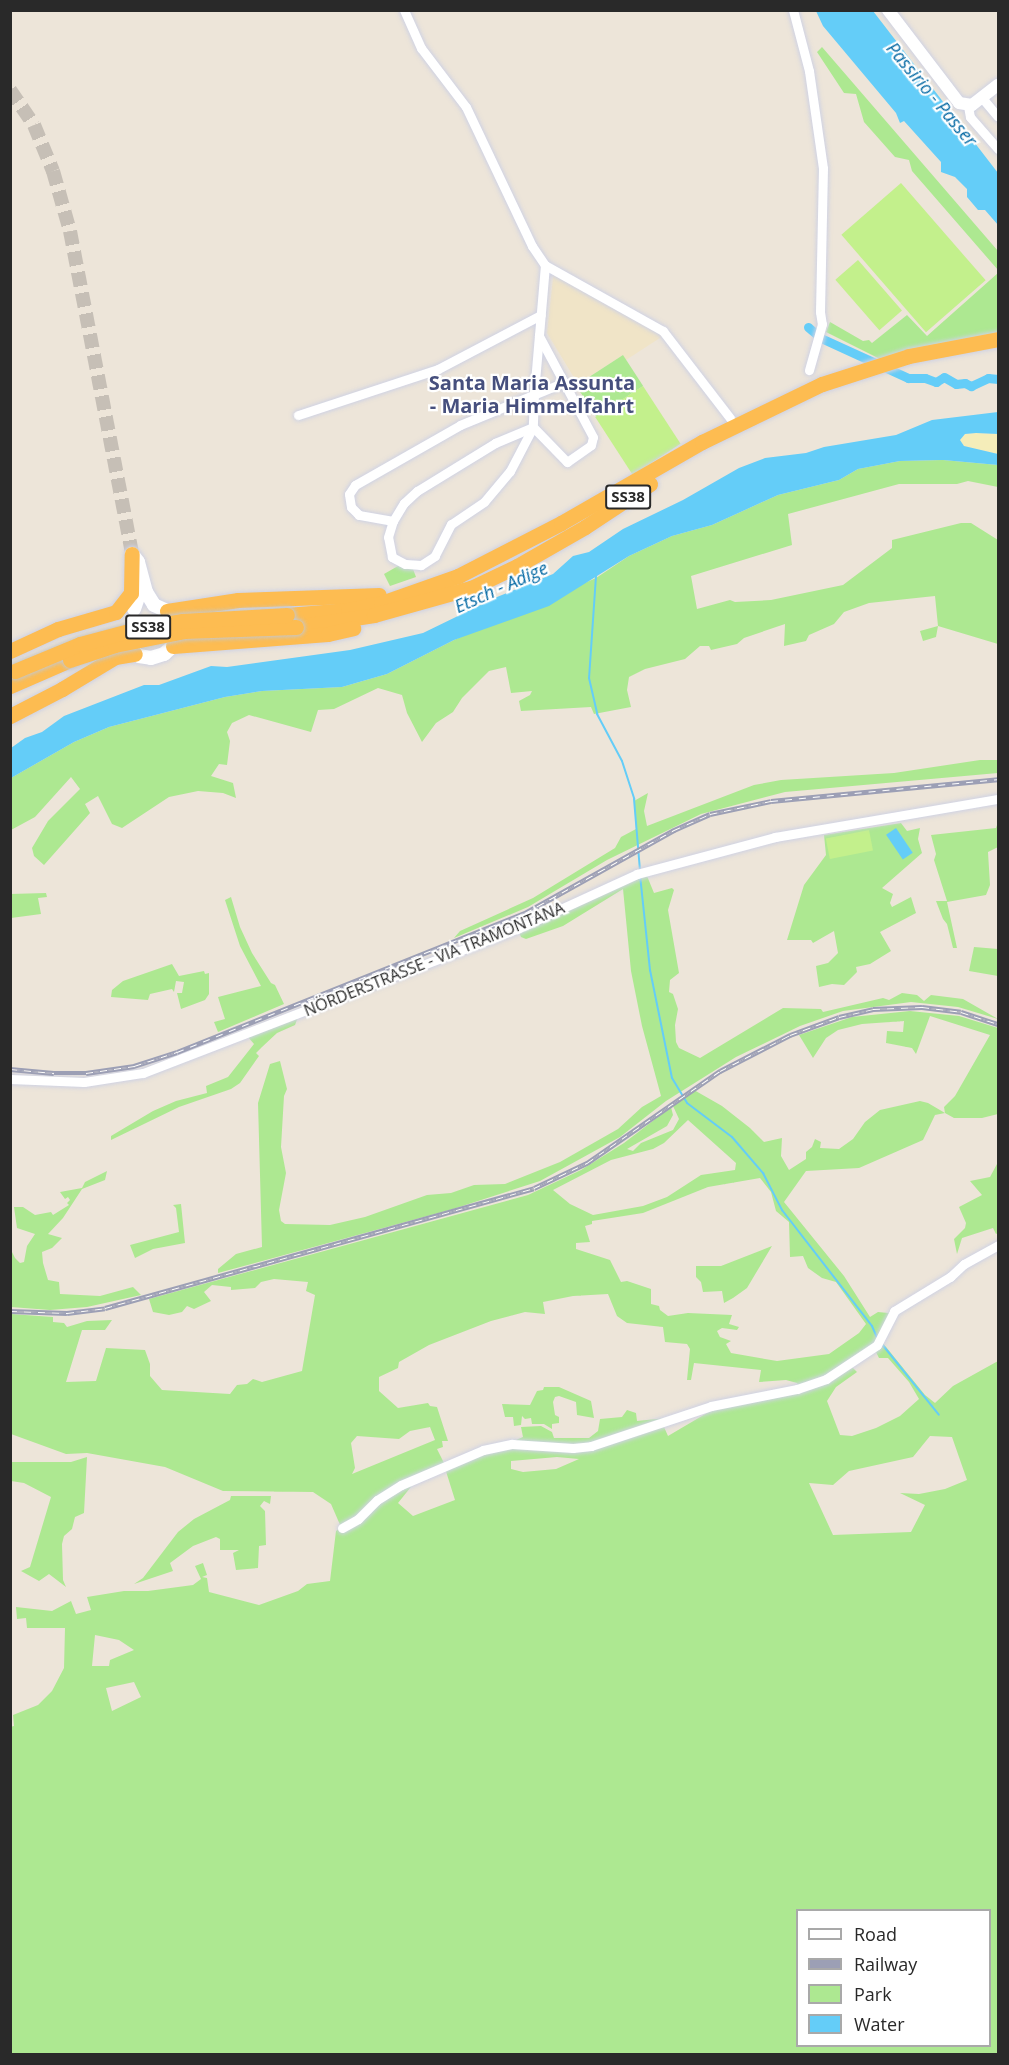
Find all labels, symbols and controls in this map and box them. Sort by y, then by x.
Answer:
water label: Passirio - Passer [882,38,982,150]
district label: Santa Maria Assunta - Maria Himmelfahrt [429,370,635,417]
road number: SS38 [604,485,652,509]
water label: Etsch - Adige [451,557,551,617]
road number: SS38 [124,615,172,639]
street label: NÖRDERSTRASSE - VIA TRAMONTANA [301,898,567,1020]
legend [796,1909,991,2047]
text: Road [854,1922,897,1946]
text: Railway [854,1952,917,1976]
text: Park [854,1982,892,2006]
text: Water [854,2012,905,2036]

